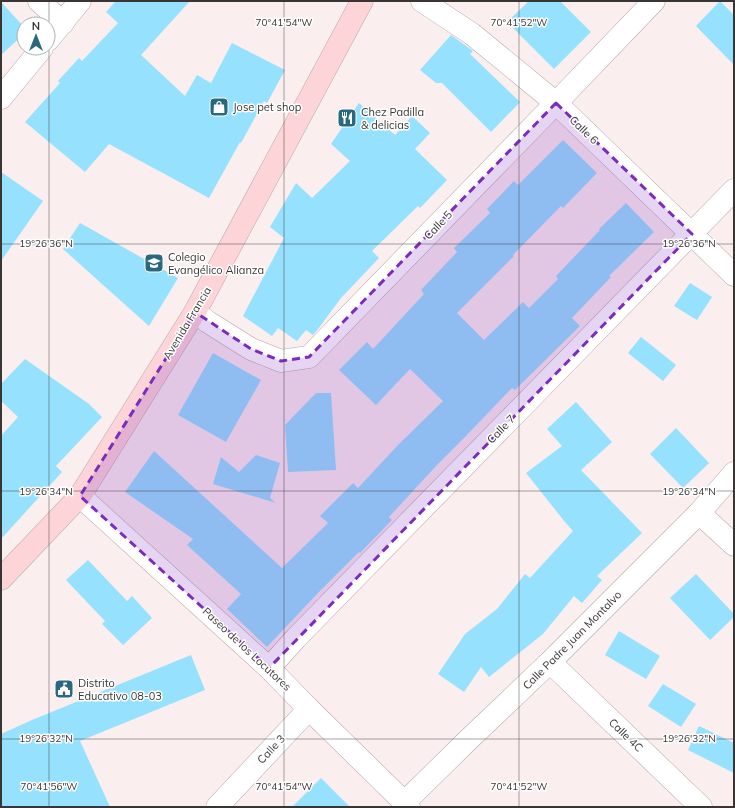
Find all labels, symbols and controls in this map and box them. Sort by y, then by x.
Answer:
north arrow [16,16,56,56]
text: 70°41'54"W [256,16,312,29]
text: 70°41'52"W [491,16,547,29]
text: N [32,19,40,33]
shop icon: Jose pet shop [208,96,230,118]
place label: Jose pet shop [233,100,302,114]
place label: Chez Padilla & delicias [361,105,424,132]
restaurant icon: Chez Padilla & delicias [336,107,358,129]
street label: Calle 6 [567,113,602,147]
street label: Calle 5 [421,207,455,242]
text: 19°26'36"N [19,237,73,250]
text: 19°26'36"N [662,237,716,250]
place label: Colegio Evangélico Alianza [168,250,264,277]
school or university icon: Colegio Evangélico Alianza [143,252,165,274]
street label: Avenida Francia [160,284,214,362]
street label: Calle 7 [484,412,518,446]
text: 19°26'34"N [19,485,73,498]
text: 19°26'34"N [662,485,716,498]
street label: Calle Padre Juan Montalvo [520,588,624,692]
street label: Paseo de los Locutores [200,604,294,694]
place label: Distrito Educativo 08-03 [78,676,162,703]
public building icon: Distrito Educativo 08-03 [53,678,75,700]
street label: Calle 4C [606,715,646,755]
text: 19°26'32"N [19,732,73,745]
street label: Calle 3 [254,732,288,766]
text: 19°26'32"N [662,732,716,745]
text: 70°41'56"W [21,780,77,793]
text: 70°41'54"W [256,780,312,793]
text: 70°41'52"W [491,780,547,793]

